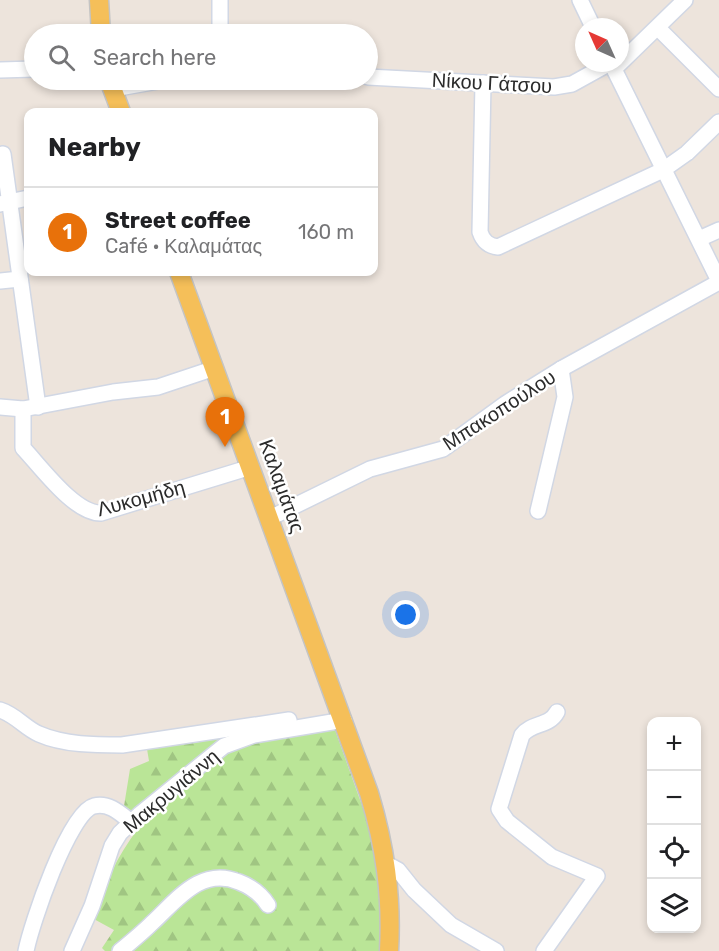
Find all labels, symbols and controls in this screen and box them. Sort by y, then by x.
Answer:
north arrow [575,18,629,72]
search box [24,24,378,90]
icon: search [45,41,78,74]
text: Search here [93,44,216,71]
street label: Νίκου Γάτσου [431,68,553,98]
text: Nearby [48,132,141,163]
text: Street coffee [105,207,251,234]
text: 1 [63,220,72,244]
text: 160 m [298,220,354,244]
text: Café · Καλαμάτας [105,234,262,258]
street label: Μπακοπούλου [438,365,560,455]
pin: 1 [206,398,244,447]
street label: Καλαμάτας [254,436,310,536]
street label: Λυκομήδη [94,475,188,521]
your location [391,600,420,629]
map controls [647,717,701,933]
button: + [647,717,701,771]
street label: Μακρυγιάννη [118,744,224,838]
button: − [647,771,701,825]
button: locate [647,825,701,879]
button: layers [647,879,701,933]

